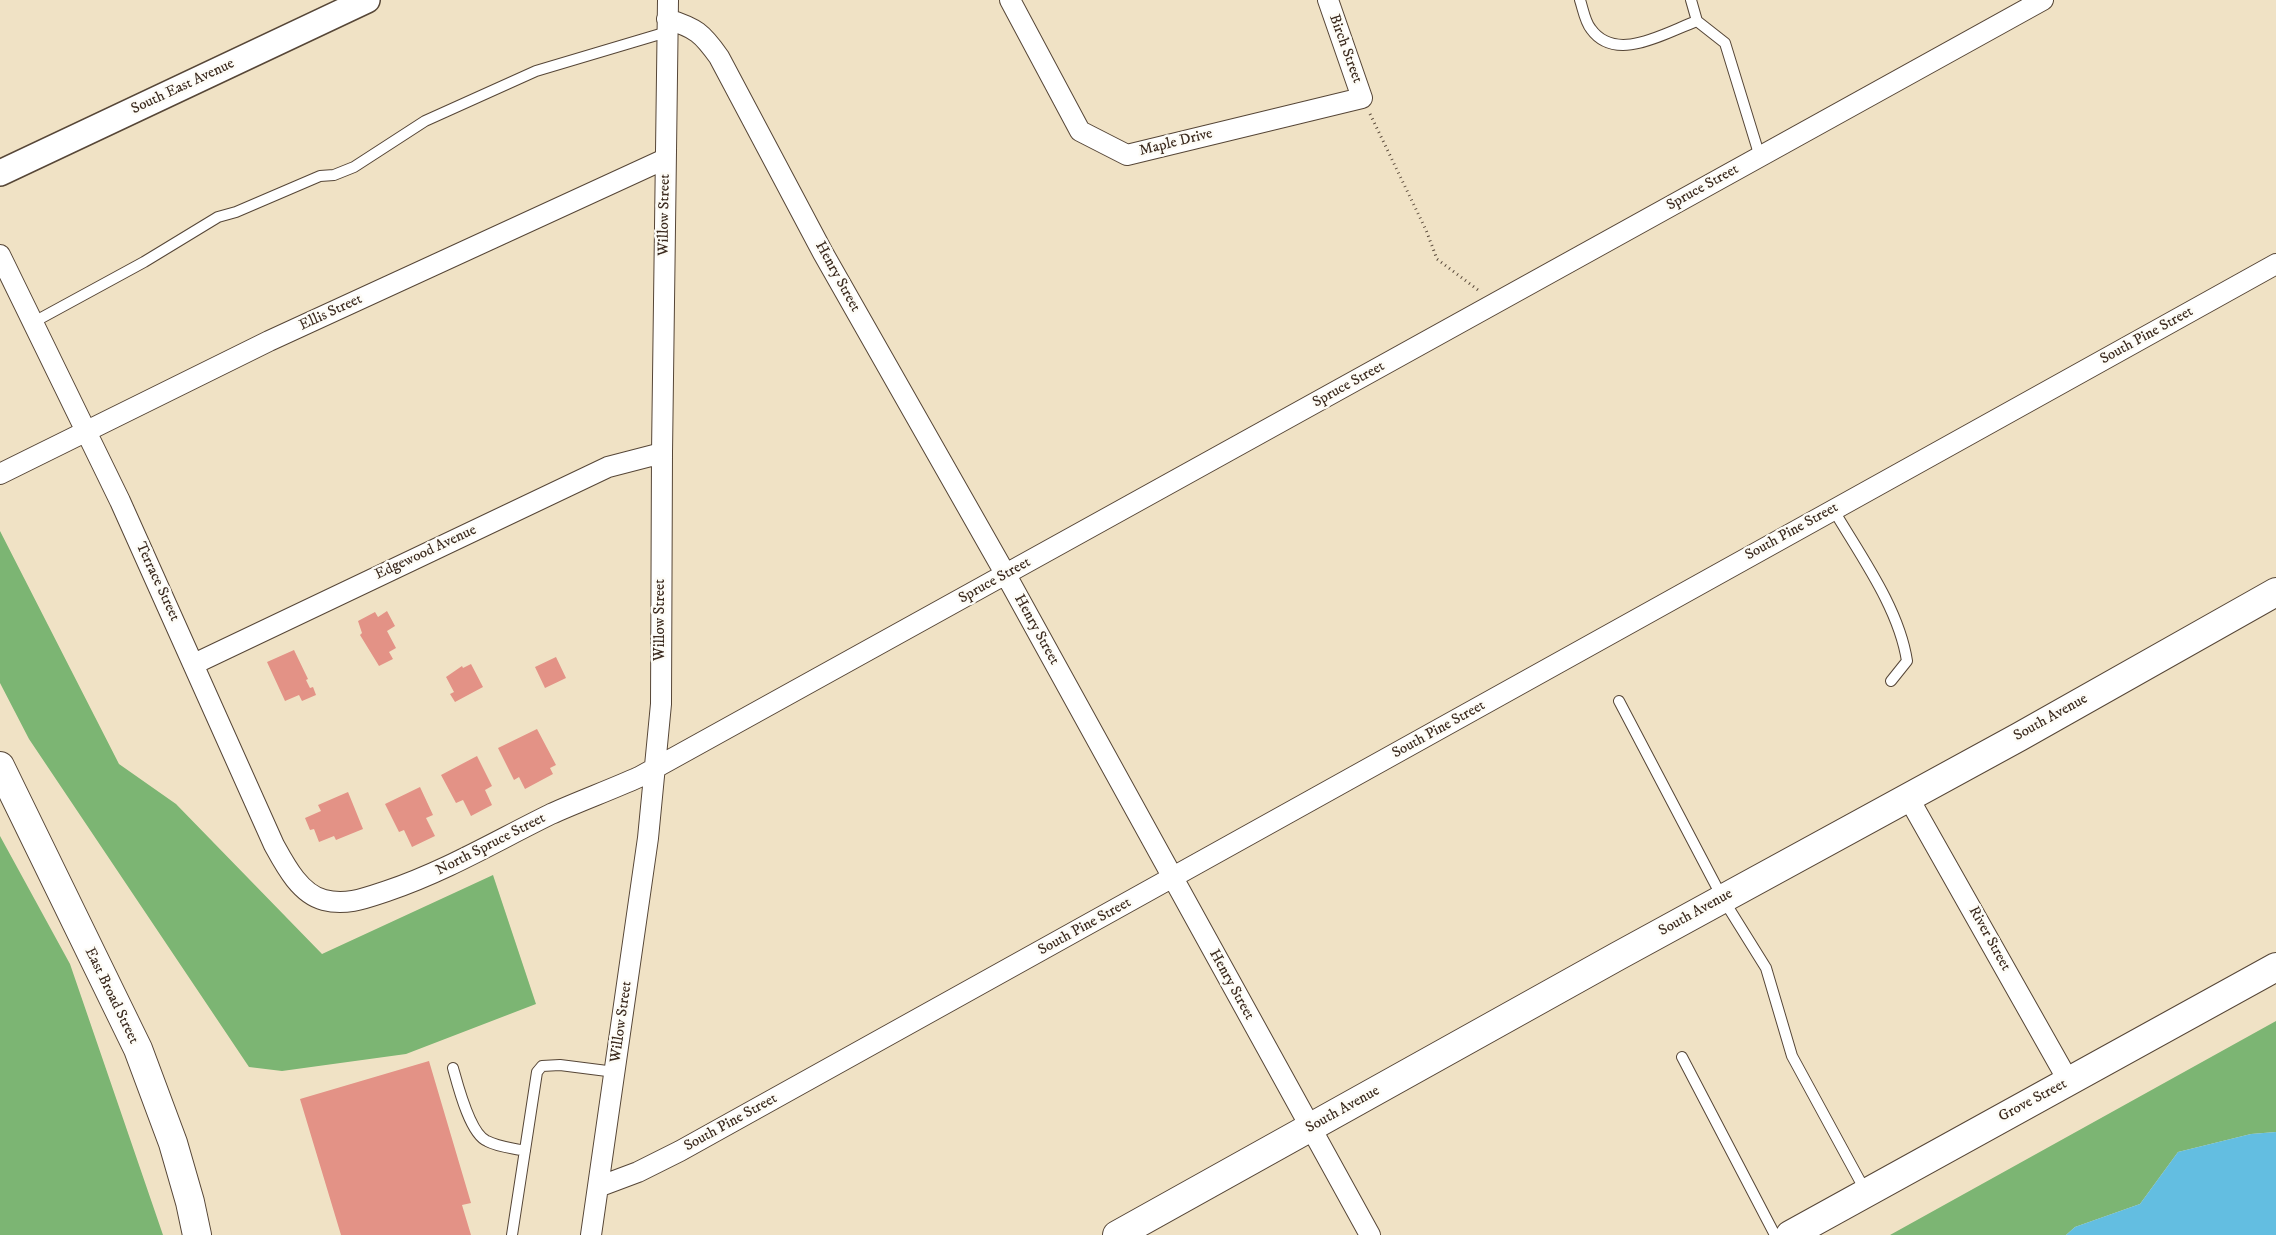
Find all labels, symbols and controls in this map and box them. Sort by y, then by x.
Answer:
street label: Birch Street [1324,12,1366,86]
street label: South East Avenue [129,55,237,119]
street label: Maple Drive [1138,125,1214,161]
street label: Spruce Street [1664,161,1742,215]
street label: Willow Street [655,174,675,256]
street label: Henry Street [810,239,864,315]
street label: Ellis Street [297,291,365,335]
street label: South Pine Street [2097,303,2197,369]
street label: Spruce Street [1310,358,1388,412]
street label: South Pine Street [1742,499,1842,565]
street label: Edgewood Avenue [372,522,480,584]
street label: Terrace Street [131,540,183,624]
street label: Spruce Street [956,554,1034,608]
street label: Willow Street [652,579,670,661]
street label: Henry Street [1009,592,1063,668]
street label: South Avenue [2011,690,2091,746]
street label: South Pine Street [1389,697,1489,763]
street label: North Spruce Street [433,810,549,880]
street label: South Avenue [1656,885,1736,941]
street label: South Pine Street [1035,894,1135,960]
street label: River Street [1964,904,2014,974]
street label: East Broad Street [80,945,142,1047]
street label: Henry Street [1204,947,1258,1023]
street label: Willow Street [607,980,637,1064]
street label: Grove Street [1996,1075,2070,1127]
street label: South Avenue [1303,1082,1383,1138]
street label: South Pine Street [681,1090,781,1156]

